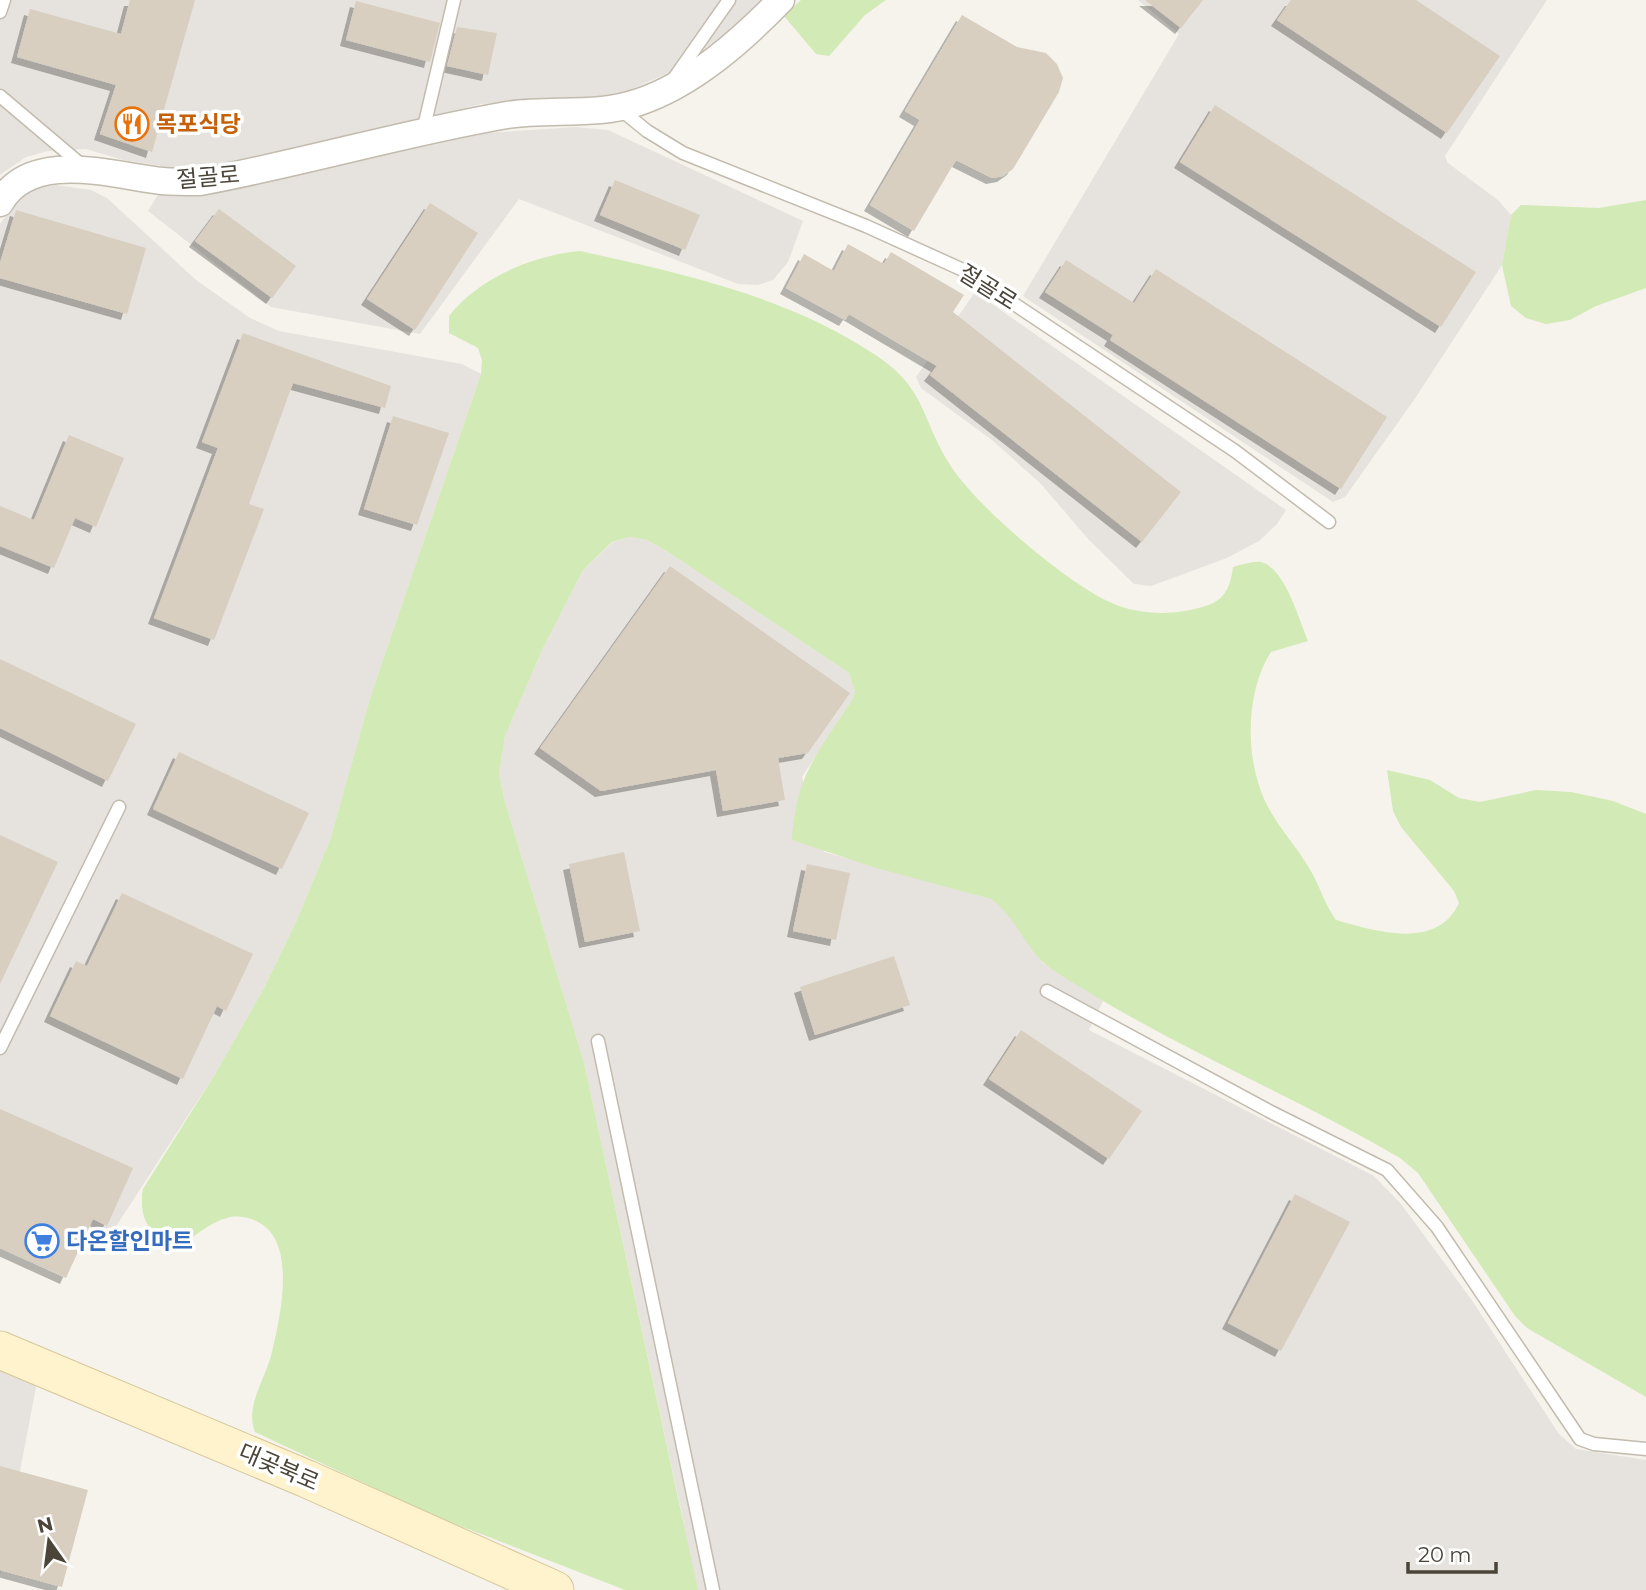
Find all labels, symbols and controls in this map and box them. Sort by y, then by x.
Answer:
restaurant icon: 목포식당 [113,105,151,143]
place label: 목포식당 [156,110,241,138]
street label: 절골로 [175,160,241,194]
street label: 절골로 [954,258,1022,316]
supermarket icon: 다온할인마트 [23,1222,61,1260]
place label: 다온할인마트 [66,1227,193,1255]
street label: 대곶북로 [235,1438,323,1496]
north arrow [14,1506,84,1576]
text: N [35,1512,55,1538]
scale bar [1408,1530,1496,1574]
text: 20 m [1418,1542,1472,1567]

